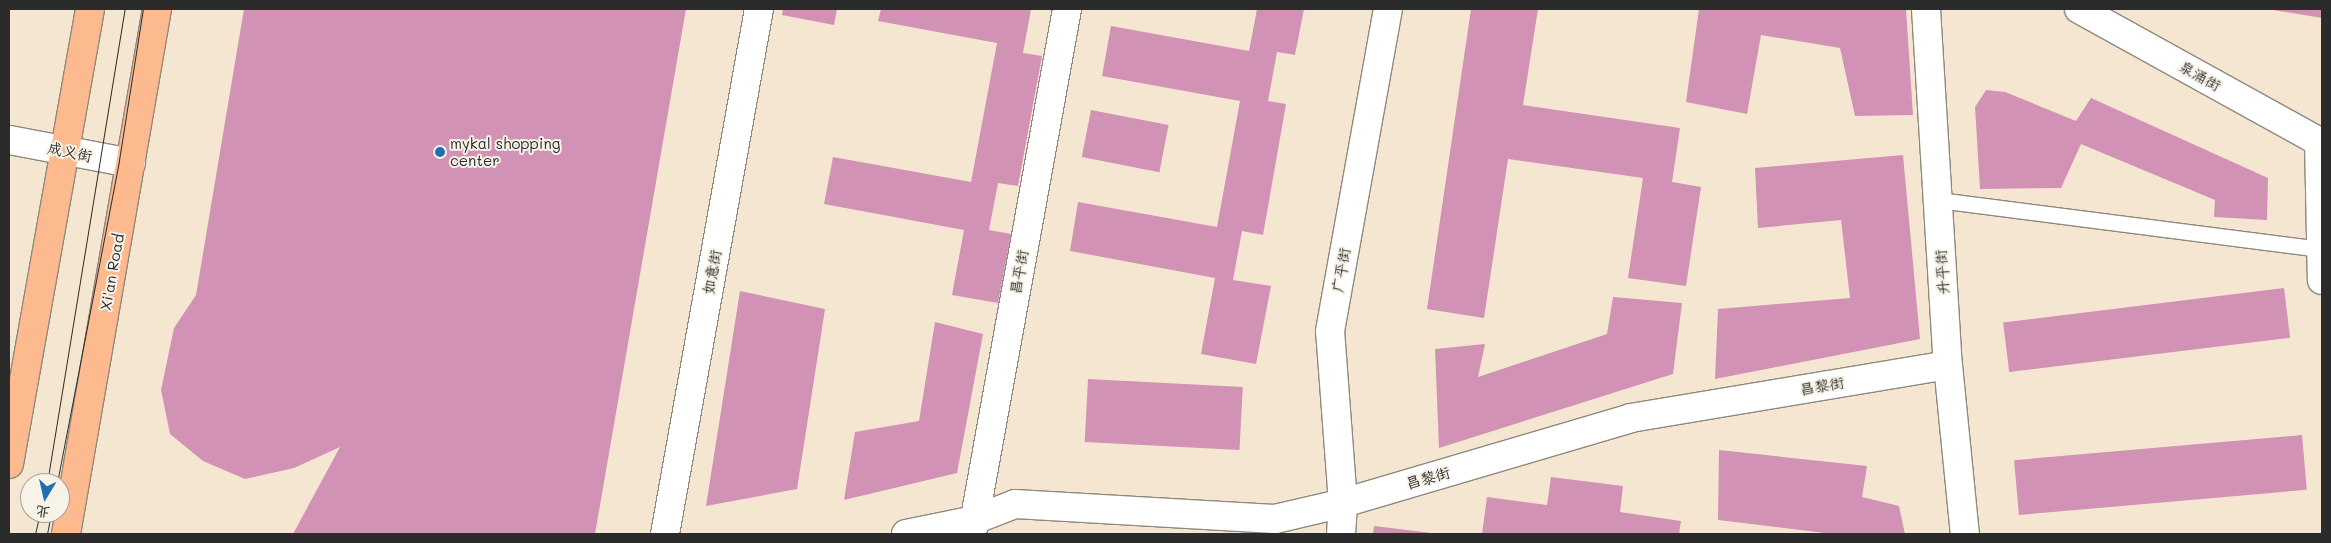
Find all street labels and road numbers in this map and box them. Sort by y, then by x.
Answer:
street label: 泉涌街 [2176,57,2224,95]
street label: 成义街 [46,139,94,165]
street label: Xi'an Road [96,232,128,312]
street label: 广平街 [1328,246,1354,294]
street label: 如意街 [699,248,725,296]
street label: 昌平街 [1006,248,1032,296]
street label: 升平街 [1931,249,1953,295]
street label: 昌黎街 [1798,373,1846,399]
street label: 昌黎街 [1404,463,1452,493]

